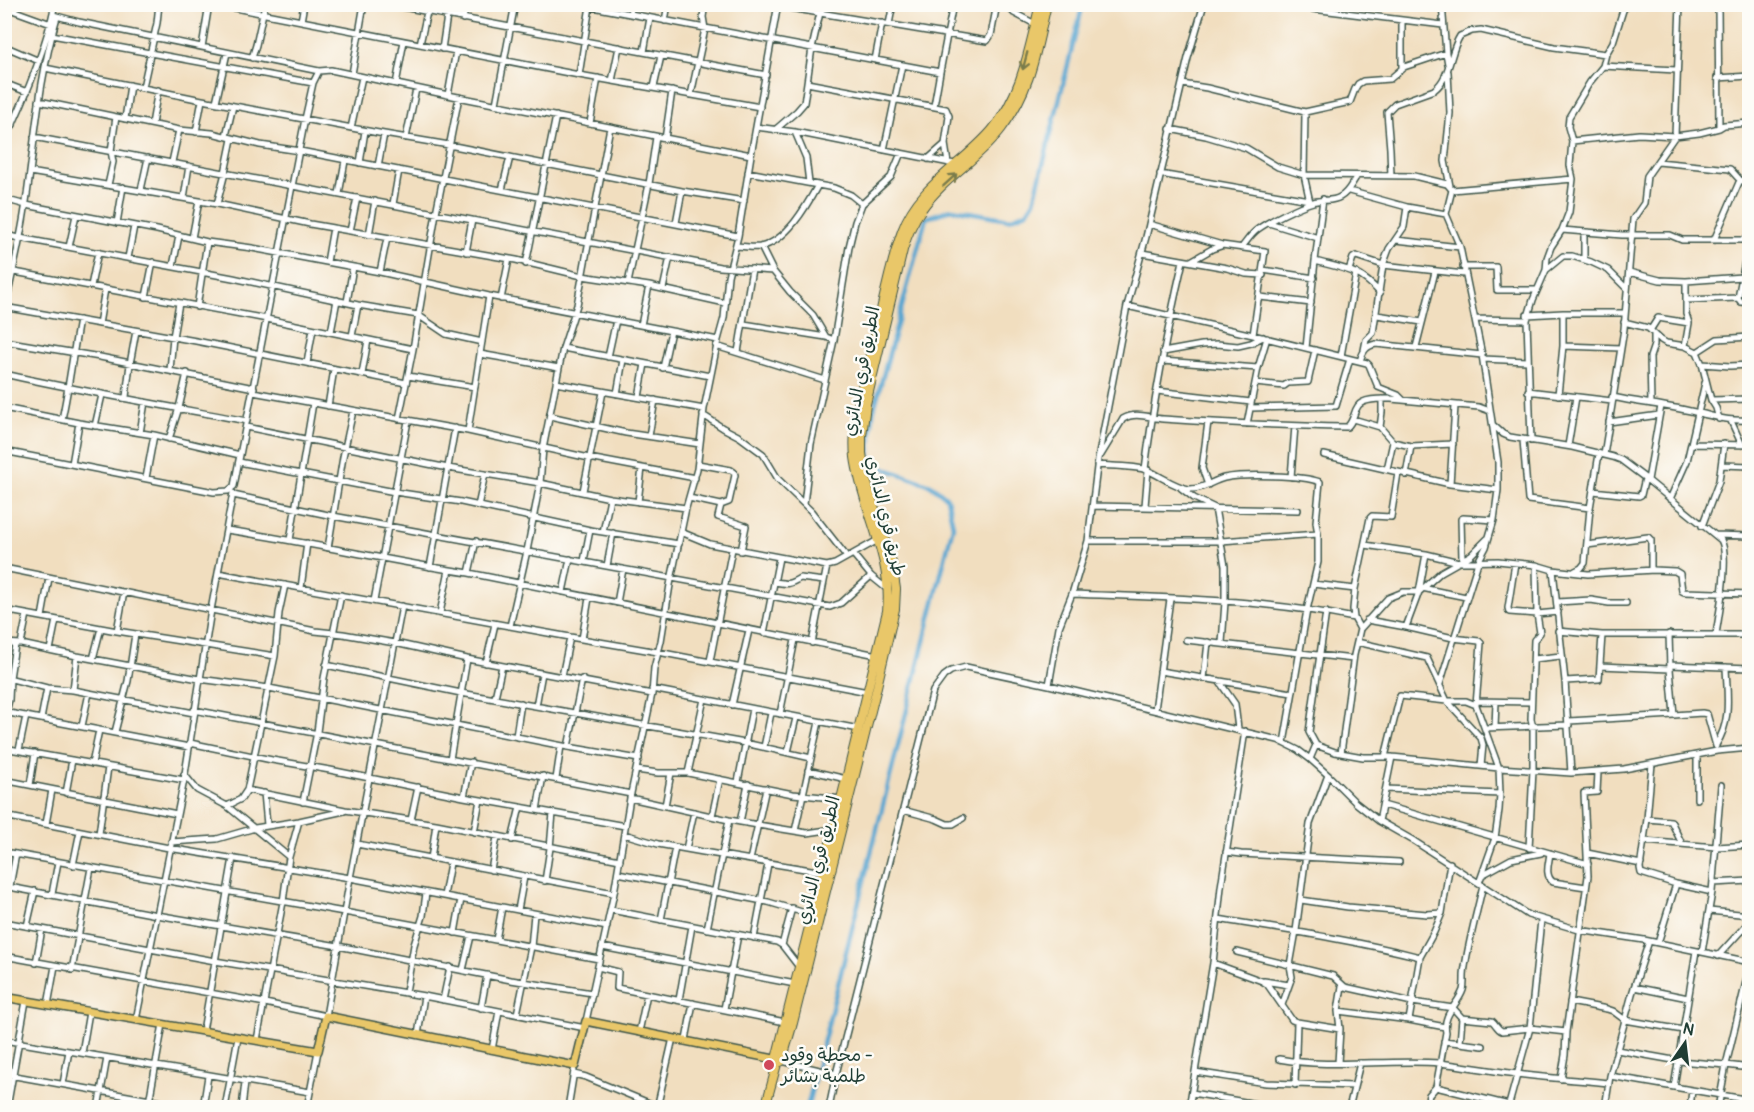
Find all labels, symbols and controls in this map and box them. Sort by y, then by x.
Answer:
one-way arrow [1019,51,1031,70]
one-way arrow [942,173,957,187]
street label: الطريق قري الدائري [838,304,886,438]
street label: طريق قري الدائري [860,454,911,579]
street label: الطريق قري الدائري [791,793,847,927]
north arrow [1655,1013,1715,1073]
text: N [1681,1018,1696,1040]
place label: محطة وقود - طلمبة بشائر [779,1044,873,1088]
marker: محطة وقود - طلمبة بشائر [762,1058,776,1072]

